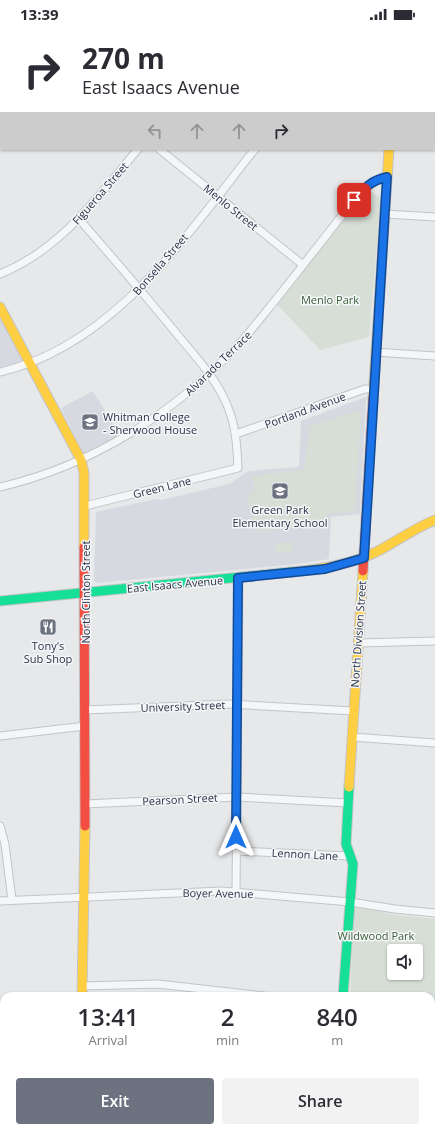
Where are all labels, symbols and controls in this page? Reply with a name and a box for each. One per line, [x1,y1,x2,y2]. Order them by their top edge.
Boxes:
text: 13:39 [20,4,59,24]
text: 270 m [82,39,165,77]
icon: right [16,44,68,96]
text: East Isaacs Avenue [82,75,240,99]
icon: left [144,120,166,142]
icon: ahead [186,120,208,142]
icon: ahead [228,120,250,142]
icon: right [270,120,292,142]
street label: Figueroa Street [69,159,131,227]
street label: Menlo Street [201,180,261,234]
pin [337,183,371,217]
icon: arrive [343,189,365,211]
street label: Bonsella Street [129,230,191,298]
park label: Menlo Park [301,292,359,307]
street label: Alvarado Terrace [182,327,254,399]
street label: Portland Avenue [262,388,348,432]
place label: Whitman College - Sherwood House [103,409,197,437]
school or university icon: Whitman College - Sherwood House [80,412,100,432]
street label: Green Lane [131,473,193,501]
school or university icon: Green Park Elementary School [270,481,290,501]
place label: Green Park Elementary School [232,502,328,530]
street label: North Clinton Street [78,540,93,644]
street label: East Isaacs Avenue [126,572,224,596]
street label: North Division Street [347,580,369,688]
restaurant icon: Tony's Sub Shop [38,617,58,637]
place label: Tony's Sub Shop [24,638,73,666]
street label: University Street [140,697,226,715]
street label: Pearson Street [142,790,218,808]
position arrow [215,816,257,858]
street label: Lennon Lane [271,845,339,863]
street label: Boyer Avenue [182,885,254,901]
park label: Wildwood Park [338,928,415,943]
map controls [387,944,423,980]
button: sound [387,944,423,980]
text: 13:41 [77,1000,139,1033]
text: 2 [221,1000,235,1033]
text: 840 [317,1000,358,1033]
text: Arrival [88,1031,128,1049]
text: min [216,1031,239,1049]
text: m [331,1031,343,1049]
button: Exit [16,1078,214,1124]
button: Share [222,1078,419,1124]

